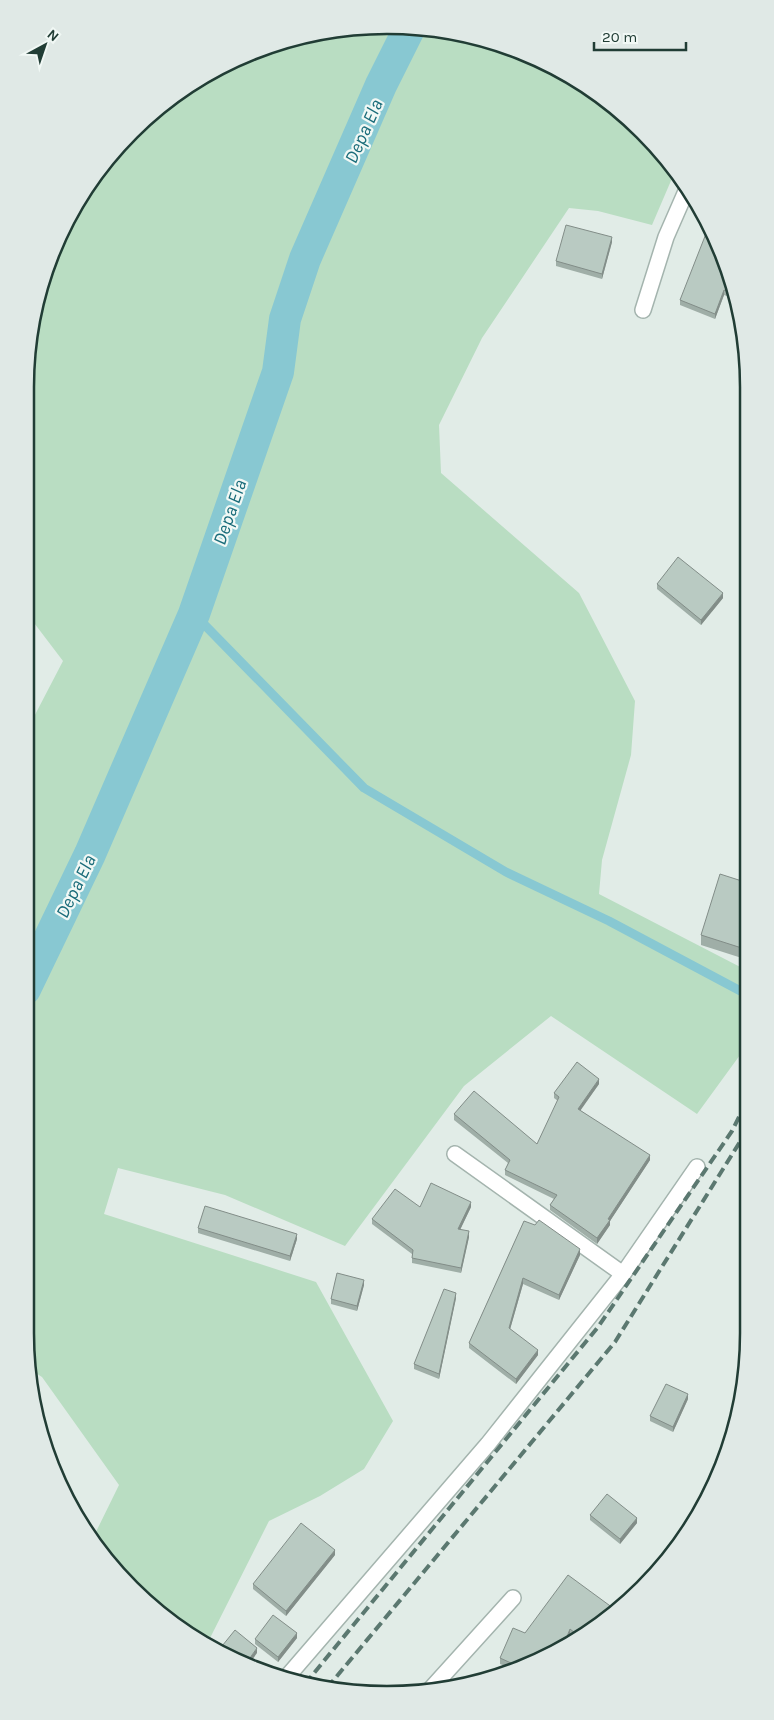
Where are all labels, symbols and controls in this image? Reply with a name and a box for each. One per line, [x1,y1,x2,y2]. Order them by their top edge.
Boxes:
north arrow [20,20,70,70]
scale bar [594,20,686,52]
text: N [44,26,62,45]
text: 20 m [602,28,637,46]
water label: Depa Ela [340,96,388,167]
water label: Depa Ela [208,477,251,548]
water label: Depa Ela [51,851,101,922]

